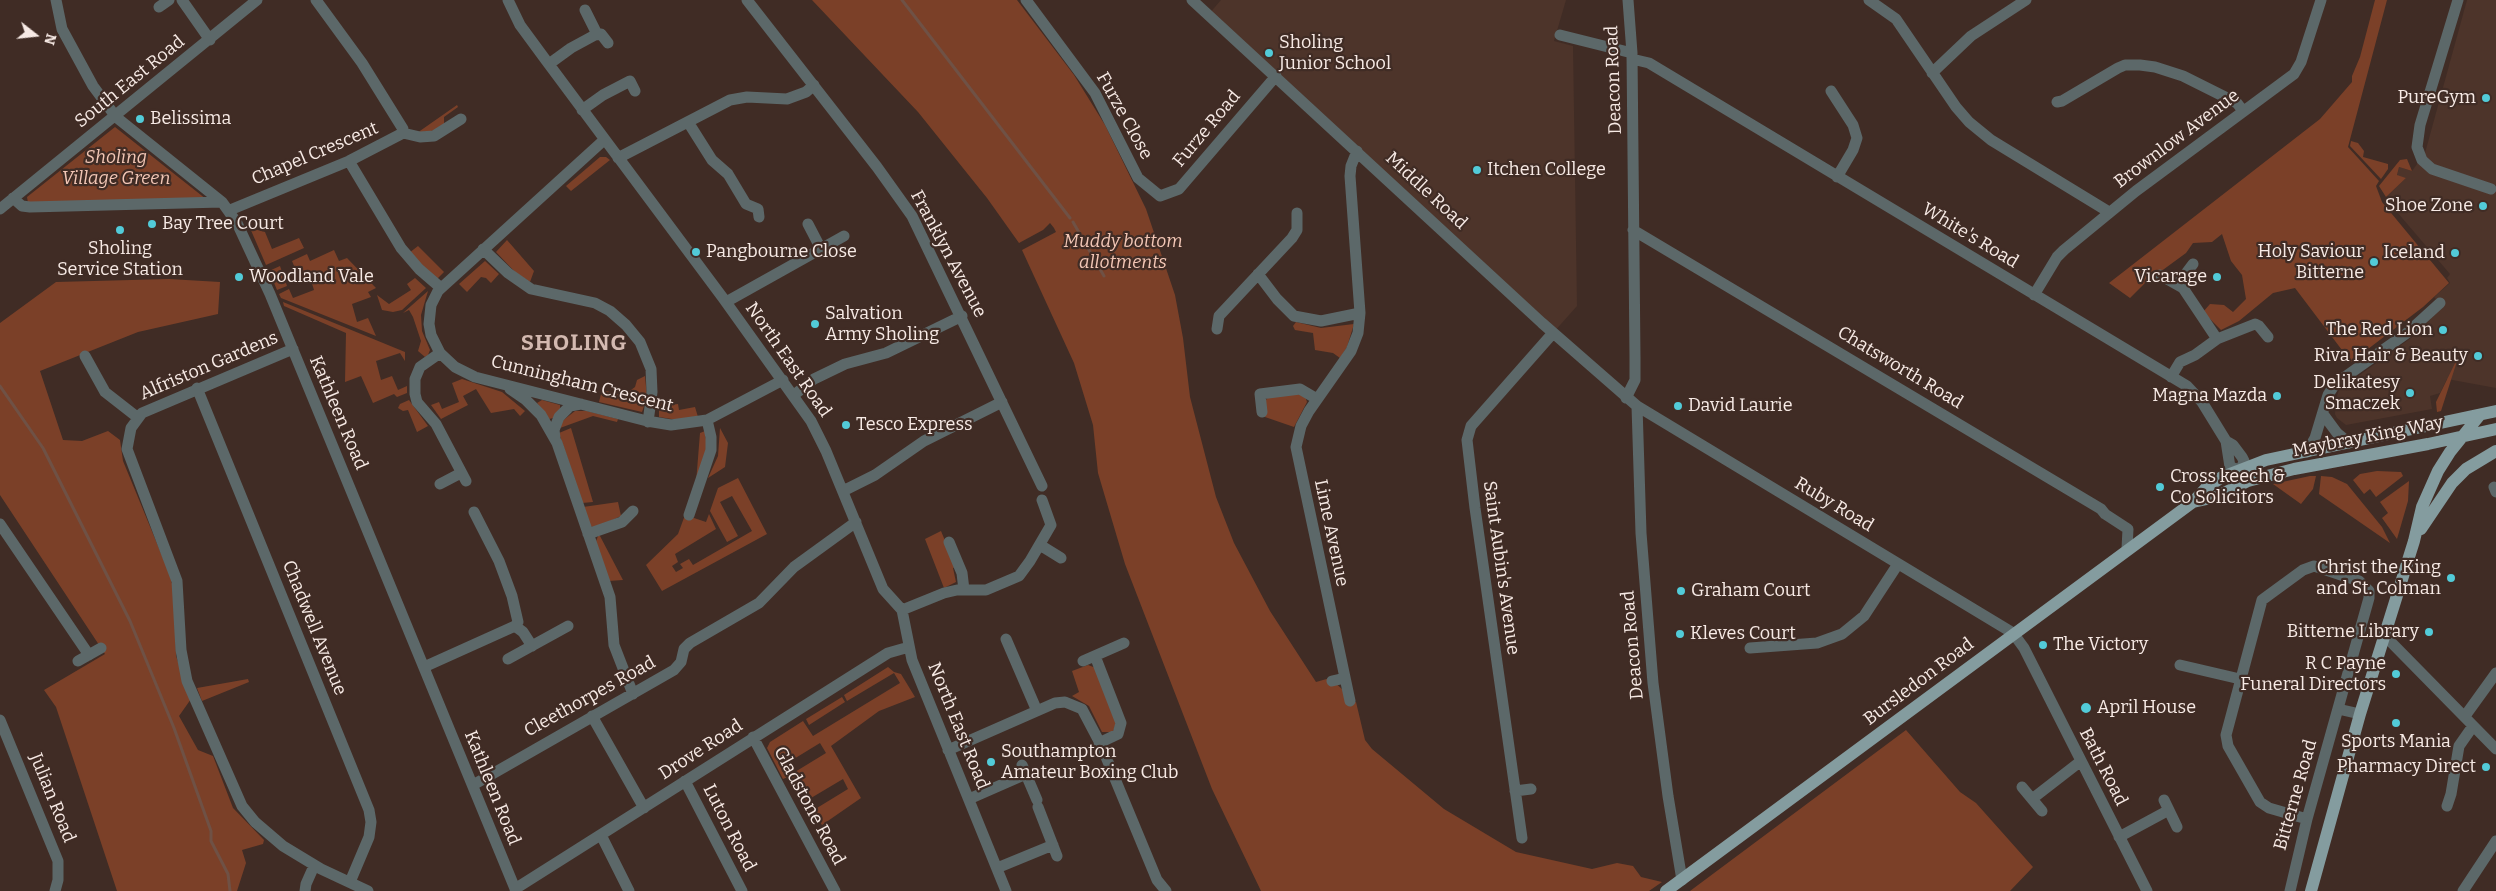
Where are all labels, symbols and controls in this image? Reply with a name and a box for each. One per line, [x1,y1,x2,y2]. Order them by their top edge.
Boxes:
north arrow [10,10,60,60]
street label: Deacon Road [1601,25,1627,135]
street label: South East Road [71,31,189,133]
text: N [40,32,60,47]
place label: Sholing Junior School [1279,32,1391,74]
marker: Sholing Junior School [1263,47,1275,59]
street label: Furze Close [1091,69,1157,163]
street label: Brownlow Avenue [2110,85,2244,193]
street label: Furze Road [1169,86,1245,172]
place label: PureGym [2397,87,2476,109]
marker: PureGym [2480,92,2492,104]
place label: Belissima [150,108,231,130]
marker: Belissima [134,113,146,125]
street label: Chapel Crescent [249,118,381,190]
park label: Sholing Village Green [62,147,170,190]
street label: Middle Road [1381,148,1471,234]
place label: Itchen College [1487,159,1606,181]
marker: Itchen College [1471,164,1483,176]
street label: Franklyn Avenue [905,187,991,321]
place label: Shoe Zone [2385,195,2473,217]
street label: White's Road [1918,199,2022,273]
marker: Shoe Zone [2477,200,2489,212]
place label: Bay Tree Court [162,213,284,235]
marker: Bay Tree Court [146,218,158,230]
marker: Sholing Service Station [114,224,126,236]
park label: Muddy bottom allotments [1063,231,1183,274]
place label: Sholing Service Station [57,238,183,280]
place label: Pangbourne Close [706,241,857,263]
place label: Holy Saviour Bitterne [2258,241,2364,284]
place label: Iceland [2383,242,2445,264]
marker: Pangbourne Close [690,246,702,258]
marker: Iceland [2449,247,2461,259]
marker: Holy Saviour Bitterne [2368,256,2380,268]
place label: Woodland Vale [249,266,374,288]
place label: Vicarage [2134,266,2207,288]
marker: Woodland Vale [233,271,245,283]
marker: Vicarage [2211,271,2223,283]
street label: North East Road [740,298,836,422]
place label: Salvation Army Sholing [825,303,939,346]
marker: Salvation Army Sholing [809,318,821,330]
place label: The Red Lion [2326,319,2433,341]
street label: Chatsworth Road [1833,322,1967,414]
marker: The Red Lion [2437,324,2449,336]
street label: Alfriston Gardens [136,327,282,405]
district label: SHOLING [520,331,628,357]
place label: Riva Hair & Beauty [2314,345,2468,367]
marker: Riva Hair & Beauty [2472,350,2484,362]
street label: Cunningham Crescent [489,351,675,417]
street label: Kathleen Road [304,353,372,473]
place label: Delikatesy Smaczek [2313,372,2400,414]
place label: Magna Mazda [2152,385,2267,407]
marker: Delikatesy Smaczek [2404,387,2416,399]
marker: Magna Mazda [2271,390,2283,402]
place label: David Laurie [1688,395,1793,417]
marker: David Laurie [1672,400,1684,412]
street label: Maybray King Way [2291,412,2445,462]
place label: Tesco Express [856,414,973,436]
marker: Tesco Express [840,419,852,431]
place label: Cross keech & Co Solicitors [2170,466,2285,508]
street label: Ruby Road [1791,473,1877,537]
street label: Lime Avenue [1309,477,1353,589]
street label: Saint Aubin's Avenue [1478,480,1524,656]
marker: Cross keech & Co Solicitors [2154,481,2166,493]
street label: Chadwell Avenue [277,557,351,699]
place label: Christ the King and St. Colman [2316,557,2441,600]
marker: Christ the King and St. Colman [2445,572,2457,584]
place label: Graham Court [1691,580,1810,602]
marker: Graham Court [1675,585,1687,597]
street label: Deacon Road [1617,590,1649,700]
place label: Bitterne Library [2287,621,2419,643]
place label: Kleves Court [1690,623,1796,645]
marker: Bitterne Library [2423,626,2435,638]
marker: Kleves Court [1674,628,1686,640]
street label: Bursledon Road [1860,634,1978,730]
place label: The Victory [2053,634,2148,656]
marker: The Victory [2037,639,2049,651]
street label: Cleethorpes Road [521,652,659,742]
place label: R C Payne Funeral Directors [2240,653,2386,696]
street label: North East Road [923,659,993,793]
marker: R C Payne Funeral Directors [2390,668,2402,680]
place label: April House [2097,697,2196,719]
marker: April House [2079,701,2093,715]
street label: Drove Road [655,715,747,785]
marker: Sports Mania [2390,717,2402,729]
street label: Bath Road [2074,724,2132,810]
street label: Kathleen Road [459,728,525,848]
place label: Sports Mania [2341,731,2451,753]
street label: Bitterne Road [2270,737,2322,853]
place label: Southampton Amateur Boxing Club [1001,741,1178,784]
street label: Gladstone Road [769,743,849,869]
street label: Julian Road [24,750,80,846]
marker: Southampton Amateur Boxing Club [985,756,997,768]
place label: Pharmacy Direct [2337,756,2476,778]
marker: Pharmacy Direct [2480,761,2492,773]
street label: Luton Road [698,781,760,875]

